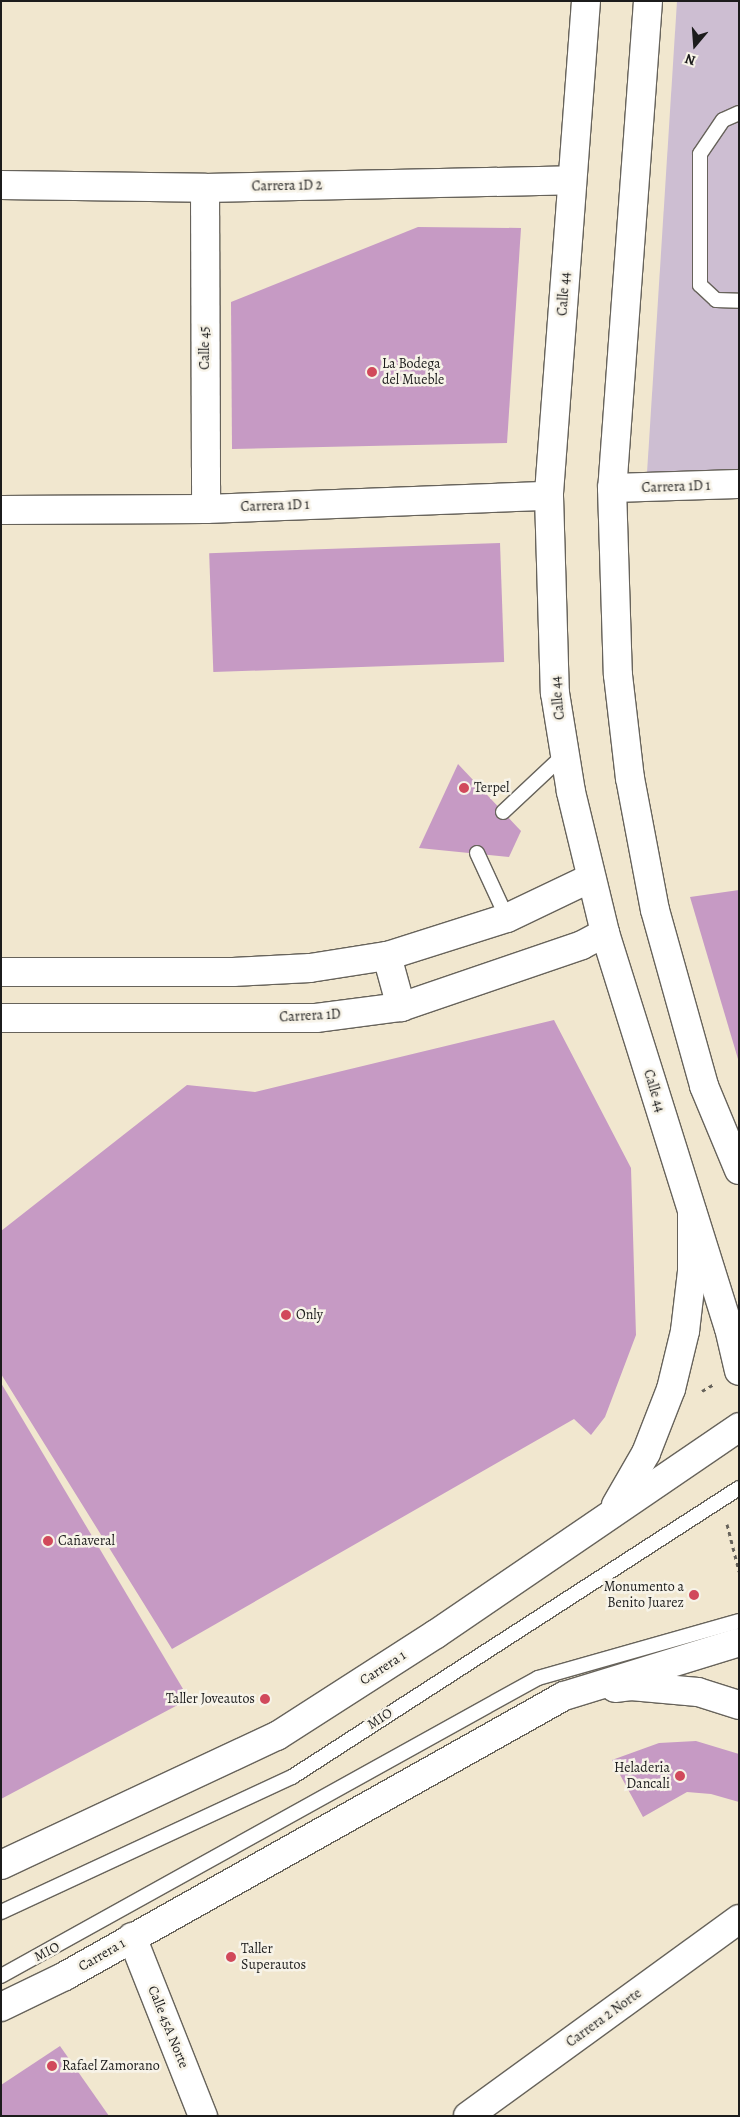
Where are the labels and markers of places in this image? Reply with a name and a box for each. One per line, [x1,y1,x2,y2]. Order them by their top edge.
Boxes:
place label: La Bodega del Mueble [382,356,444,388]
marker: La Bodega del Mueble [366,366,378,378]
place label: Terpel [474,780,510,796]
marker: Terpel [458,782,470,794]
place label: Only [296,1307,323,1323]
marker: Only [280,1309,292,1321]
place label: Cañaveral [58,1533,115,1549]
marker: Cañaveral [42,1535,54,1547]
place label: Monumento a Benito Juarez [604,1579,684,1611]
marker: Monumento a Benito Juarez [688,1589,700,1601]
place label: Taller Joveautos [166,1691,255,1707]
marker: Taller Joveautos [259,1693,271,1705]
place label: Heladeria Dancali [614,1760,670,1792]
marker: Heladeria Dancali [674,1770,686,1782]
place label: Taller Superautos [241,1941,306,1974]
marker: Taller Superautos [225,1951,237,1963]
place label: Rafael Zamorano [62,2058,160,2074]
marker: Rafael Zamorano [46,2060,58,2072]

